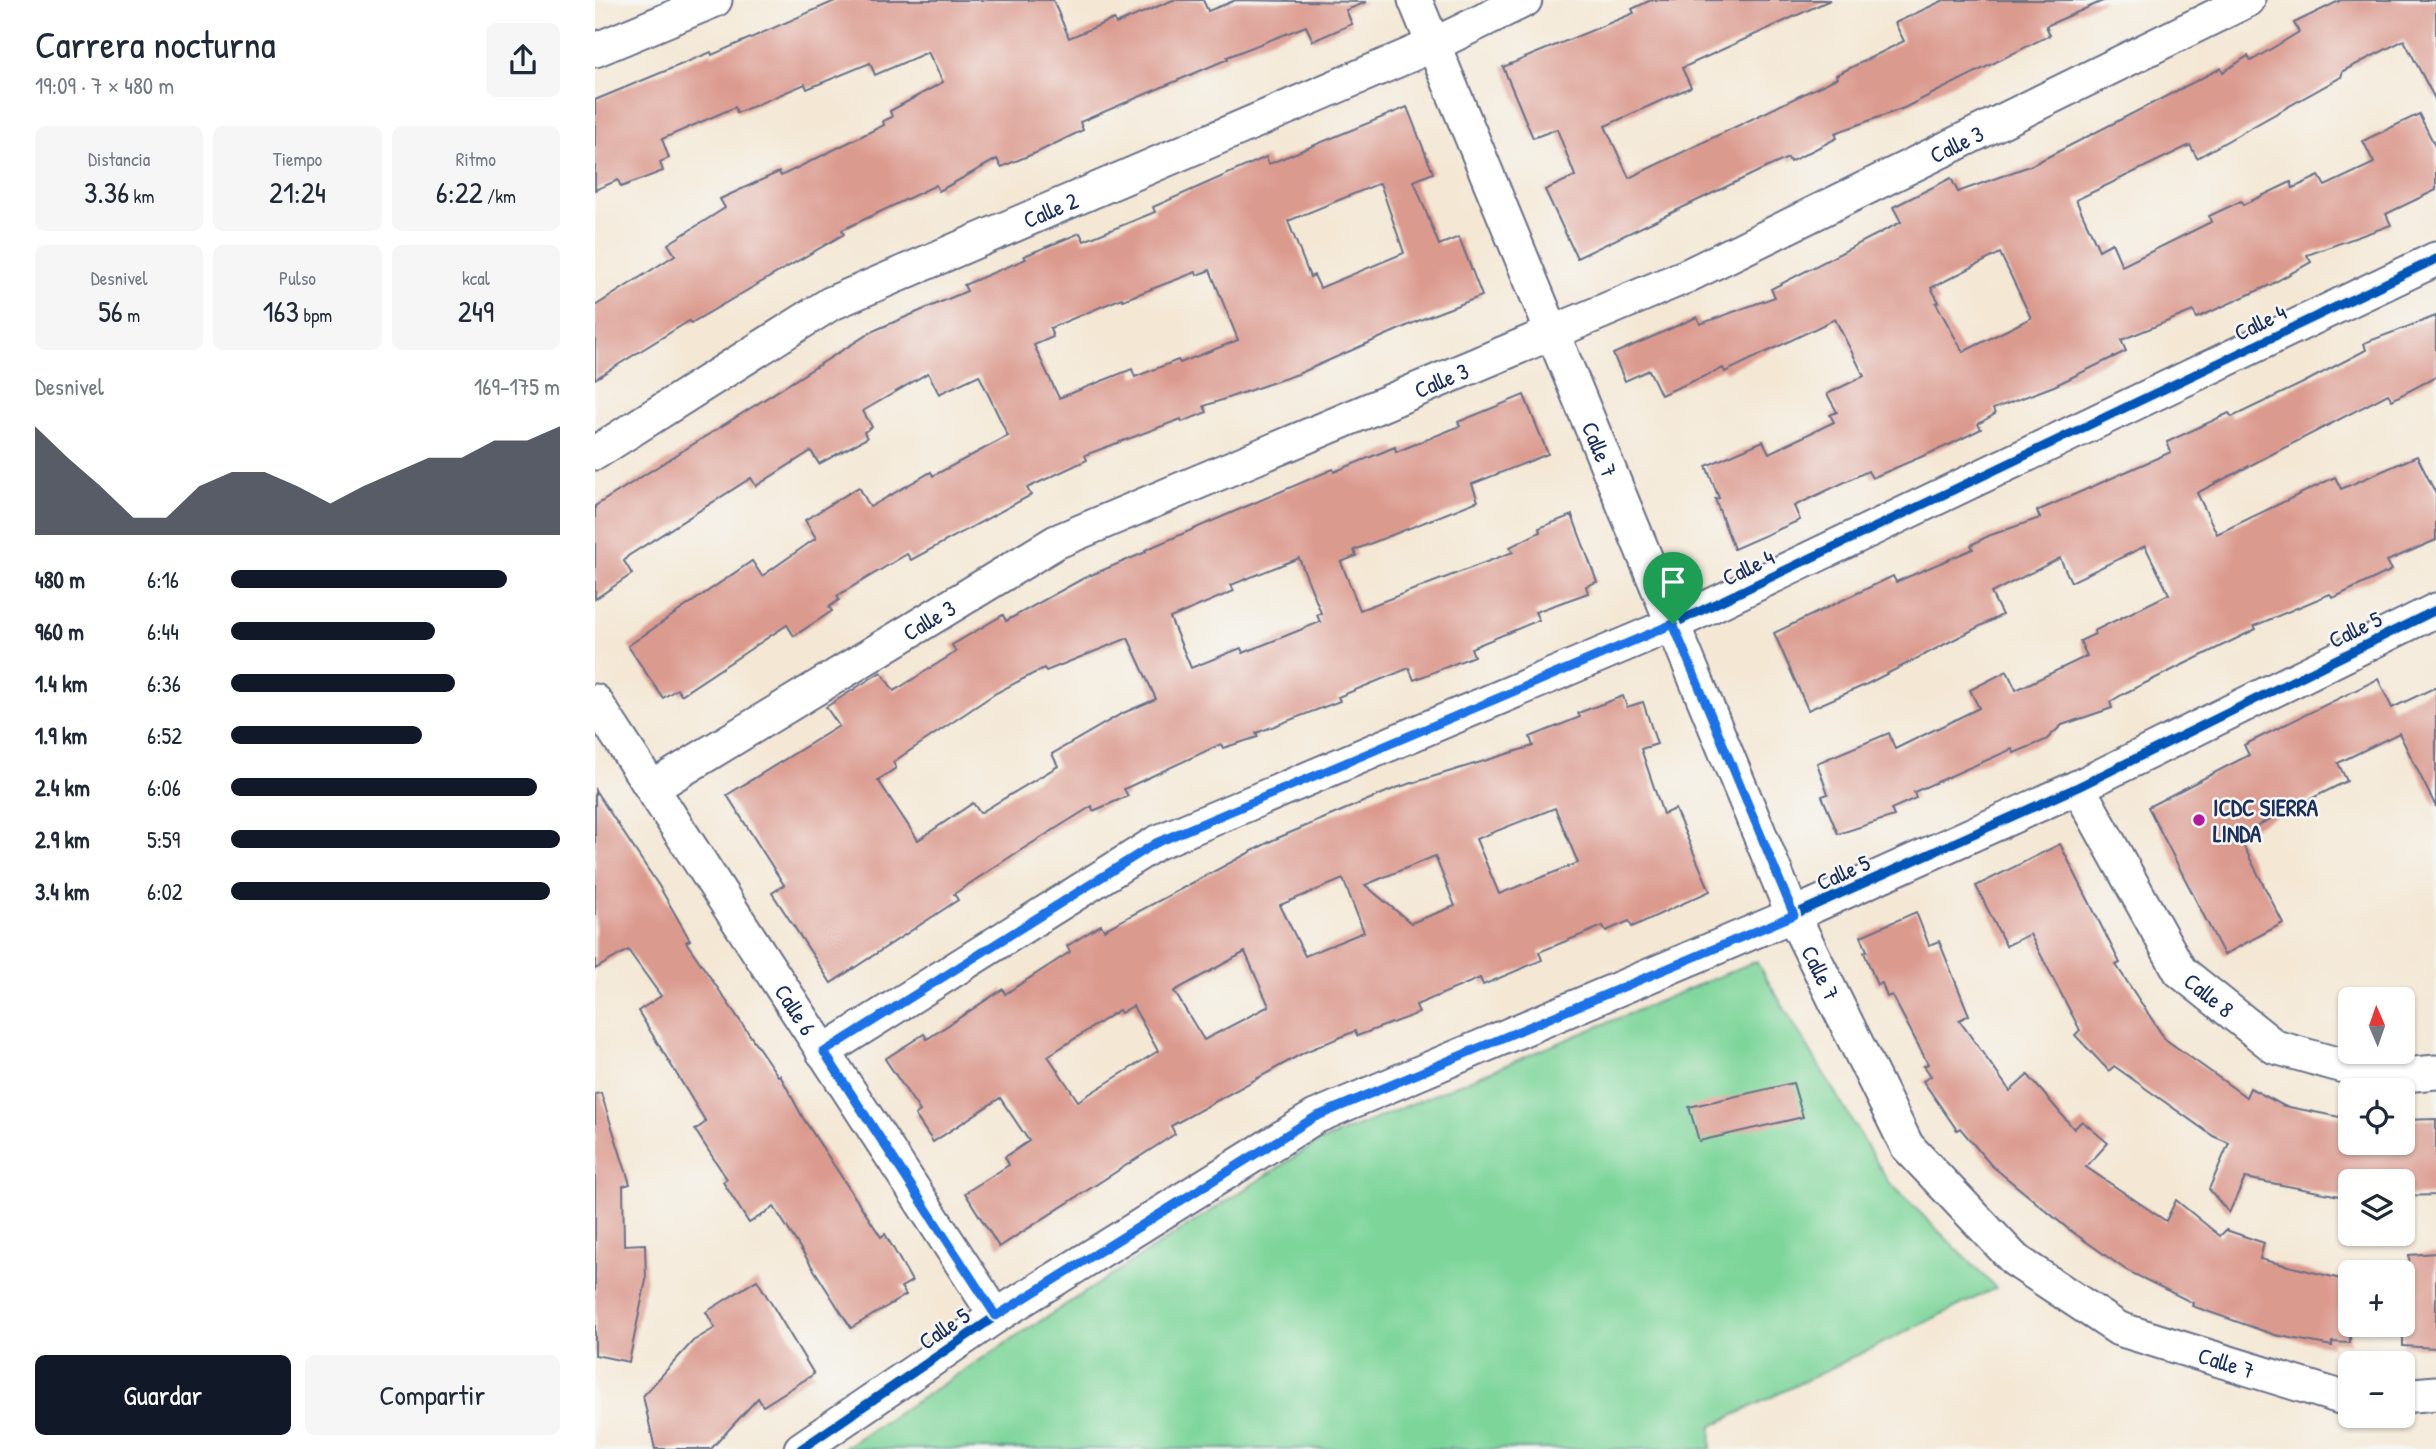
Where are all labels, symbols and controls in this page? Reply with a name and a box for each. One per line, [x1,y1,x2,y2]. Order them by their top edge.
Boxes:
text: Carrera nocturna [35,18,276,70]
button: share [486,23,560,97]
text: 19:09 · 7 × 480 m [35,70,174,101]
street label: Calle 3 [1924,117,1988,170]
text: Distancia [88,146,150,172]
text: Tiempo [273,146,322,172]
text: Ritmo [456,146,496,172]
text: 3.36 [84,172,129,212]
text: 21:24 [269,172,326,212]
text: 6:22 [436,172,483,212]
text: km [129,183,154,209]
text: /km [483,183,516,209]
street label: Calle 2 [1018,184,1083,235]
text: Desnivel [91,265,148,291]
text: Pulso [279,265,316,291]
text: kcal [462,265,490,291]
text: 56 [98,291,123,331]
text: 163 [263,291,299,331]
text: 249 [458,291,494,331]
street label: Calle 4 [2229,296,2291,348]
text: m [123,302,140,328]
text: bpm [299,302,332,328]
street label: Calle 3 [1409,354,1473,405]
text: Desnivel [35,371,104,402]
text: 169–175 m [474,371,560,402]
street label: Calle 7 [1575,417,1626,482]
street label: Calle 4 [1717,541,1779,593]
pin [1643,552,1703,624]
icon: arrive [1654,563,1692,601]
text: 480 m [35,564,85,595]
text: 6:16 [147,564,179,595]
street label: Calle 3 [897,592,961,647]
street label: Calle 5 [2323,603,2387,655]
text: 960 m [35,616,84,647]
text: 6:44 [147,616,179,647]
text: 1.4 km [35,668,87,699]
text: 6:36 [147,668,181,699]
text: 1.9 km [35,720,87,751]
text: 6:52 [147,720,182,751]
text: 2.4 km [35,772,90,803]
text: 6:06 [147,772,181,803]
place label: ICDC SIERRA LINDA [2213,792,2319,849]
marker: ICDC SIERRA LINDA [2191,812,2207,828]
text: 2.9 km [35,824,90,855]
text: 5:59 [147,824,180,855]
street label: Calle 5 [1811,846,1875,897]
text: 3.4 km [35,876,89,907]
text: 6:02 [147,876,183,907]
street label: Calle 7 [1795,940,1848,1005]
street label: Calle 8 [2178,965,2241,1024]
street label: Calle 6 [768,978,824,1041]
north arrow [2338,987,2415,1064]
map controls [2338,987,2415,1428]
button: locate [2338,1078,2415,1155]
button: layers [2338,1169,2415,1246]
button: + [2338,1260,2415,1337]
street label: Calle 5 [912,1299,976,1356]
street label: Calle 7 [2195,1339,2259,1385]
button: − [2338,1351,2415,1428]
button: Guardar [35,1355,291,1435]
button: Compartir [305,1355,560,1435]

